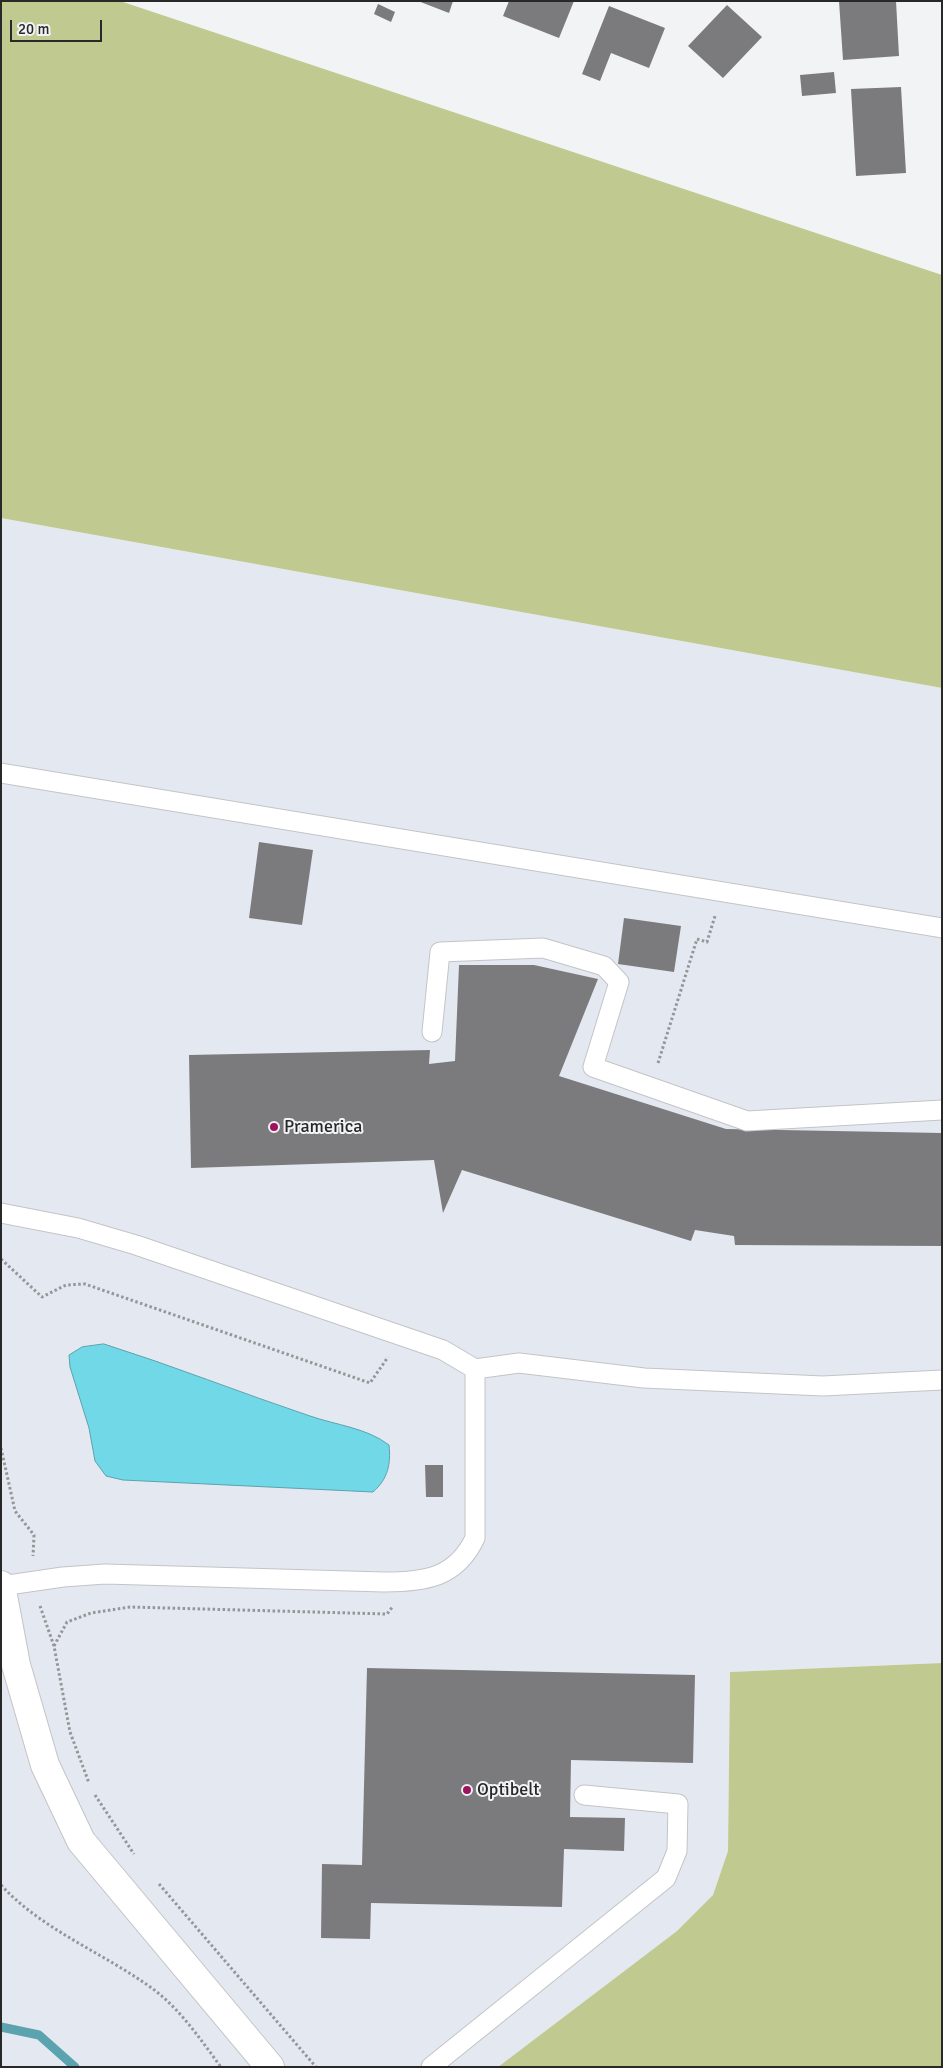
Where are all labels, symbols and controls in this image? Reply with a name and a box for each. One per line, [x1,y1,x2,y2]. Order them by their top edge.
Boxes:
scale bar [12,10,105,42]
text: 20 m [18,20,49,38]
place label: Pramerica [284,1116,362,1138]
marker: Pramerica [268,1121,280,1133]
place label: Optibelt [477,1779,539,1801]
marker: Optibelt [461,1784,473,1796]

